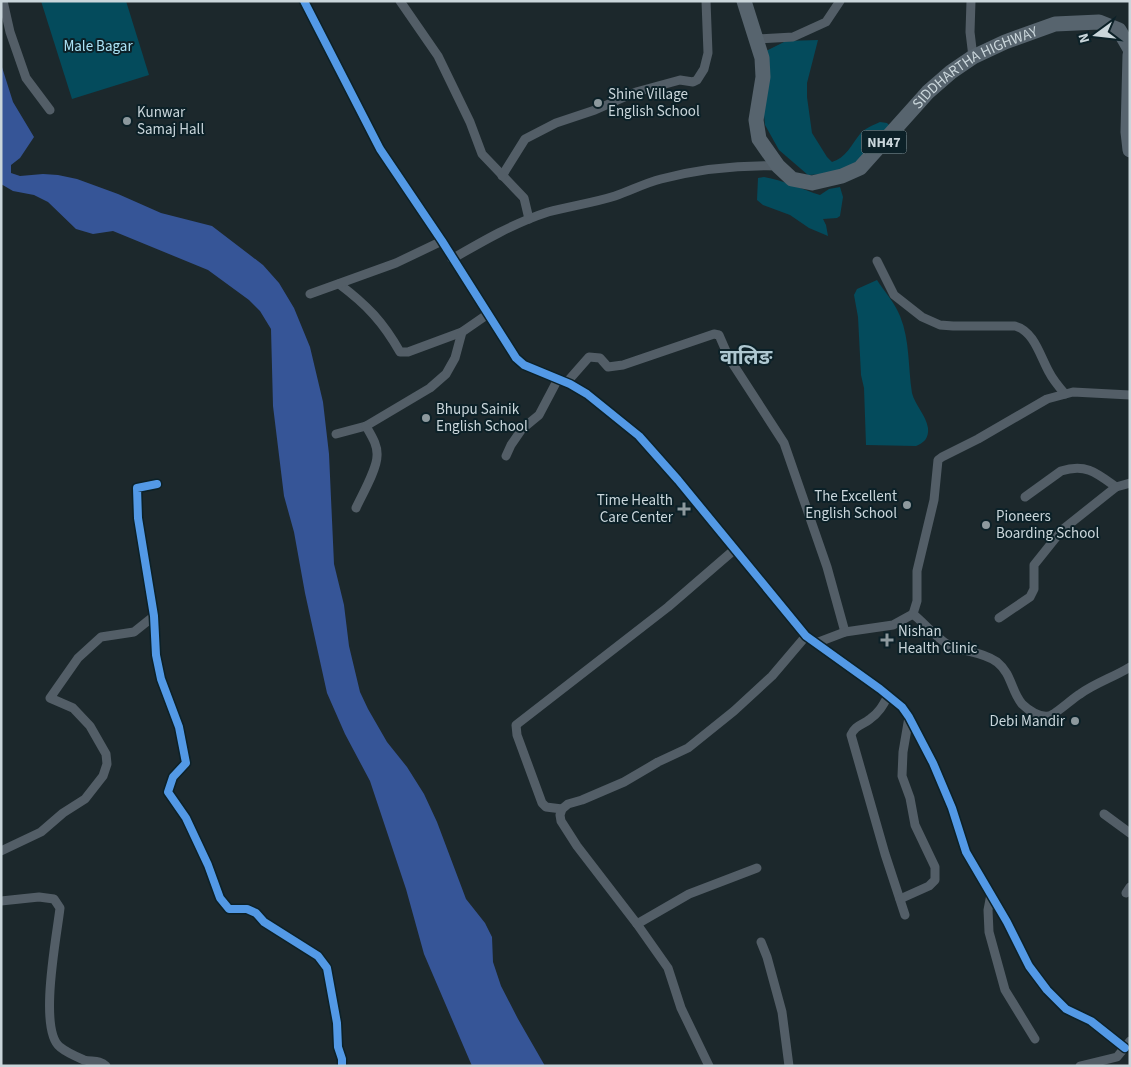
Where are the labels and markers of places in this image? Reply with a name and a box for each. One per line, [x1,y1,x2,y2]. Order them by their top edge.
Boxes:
place label: Shine Village English School [608,84,700,122]
marker: Shine Village English School [592,97,604,109]
place label: Kunwar Samaj Hall [137,102,204,140]
marker: Kunwar Samaj Hall [121,115,133,127]
place label: Bhupu Sainik English School [436,399,528,437]
marker: Bhupu Sainik English School [420,412,432,424]
place label: The Excellent English School [805,486,897,524]
place label: Time Health Care Center [597,490,674,528]
marker: The Excellent English School [901,499,913,511]
marker: Time Health Care Center [677,502,691,516]
place label: Pioneers Boarding School [996,506,1099,544]
marker: Pioneers Boarding School [980,519,992,531]
place label: Nishan Health Clinic [898,621,978,659]
marker: Nishan Health Clinic [880,633,894,647]
place label: Debi Mandir [989,711,1066,732]
marker: Debi Mandir [1069,715,1081,727]

